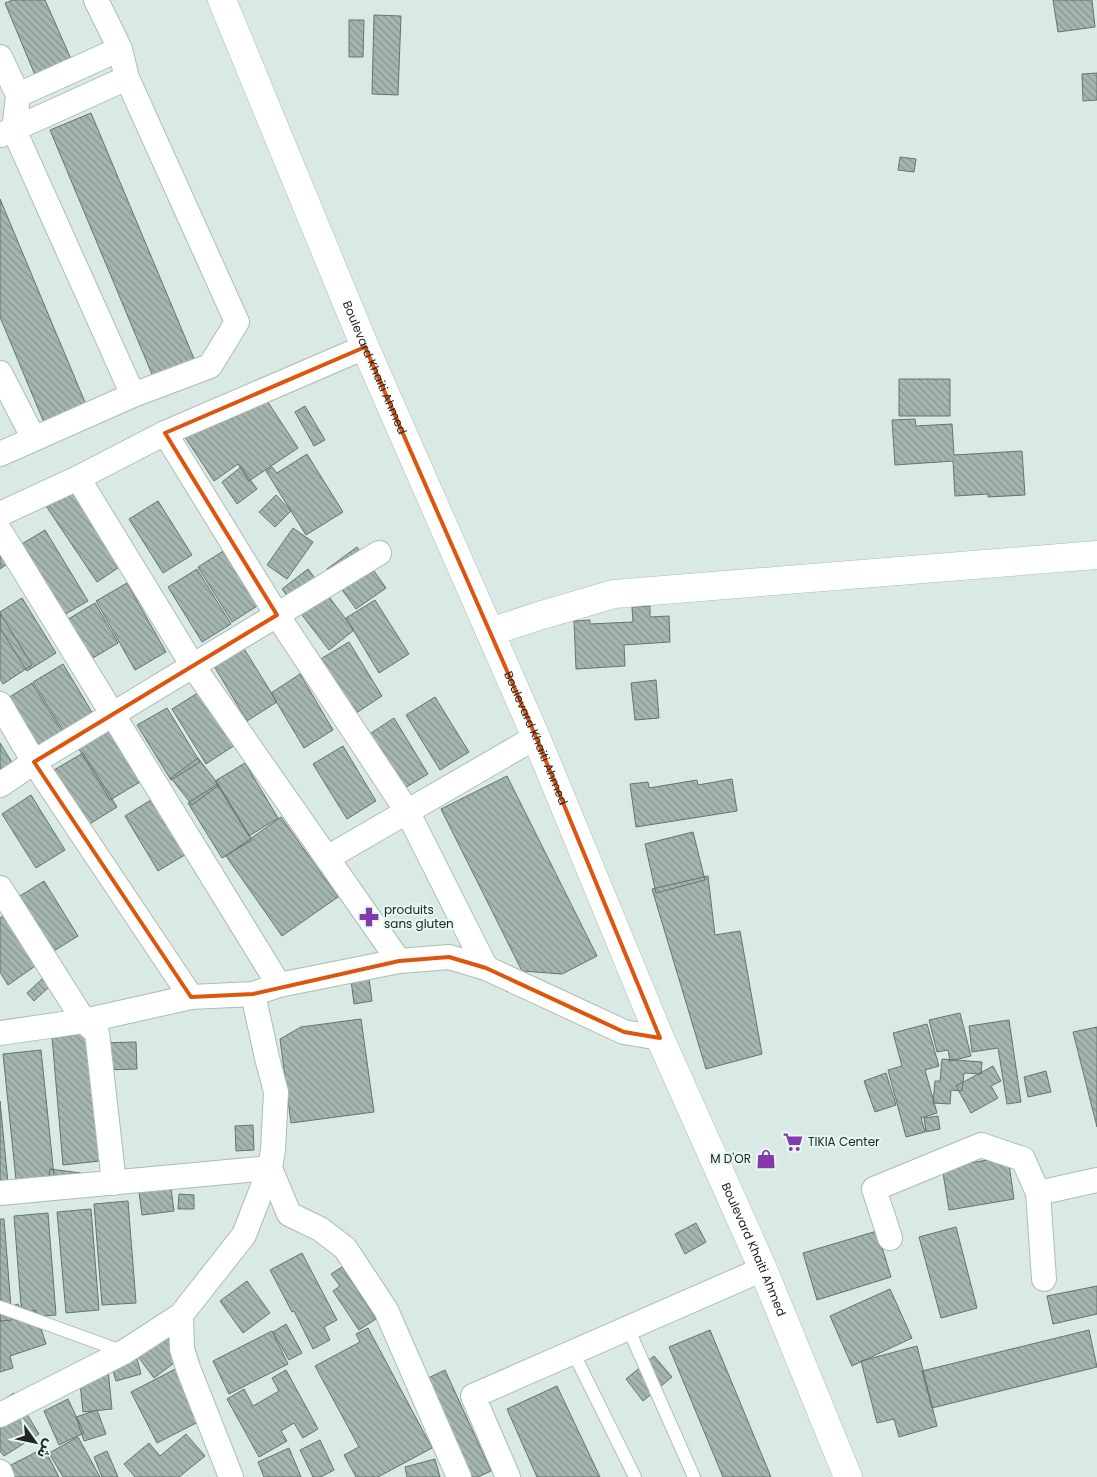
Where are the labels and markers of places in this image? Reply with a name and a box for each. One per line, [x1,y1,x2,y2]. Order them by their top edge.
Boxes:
place label: produits sans gluten [384,901,454,932]
pharmacy icon: produits sans gluten [358,906,380,928]
supermarket icon: TIKIA Center [782,1131,804,1153]
place label: TIKIA Center [808,1133,880,1150]
shop icon: M D'OR [755,1148,777,1170]
place label: M D'OR [710,1150,751,1167]

